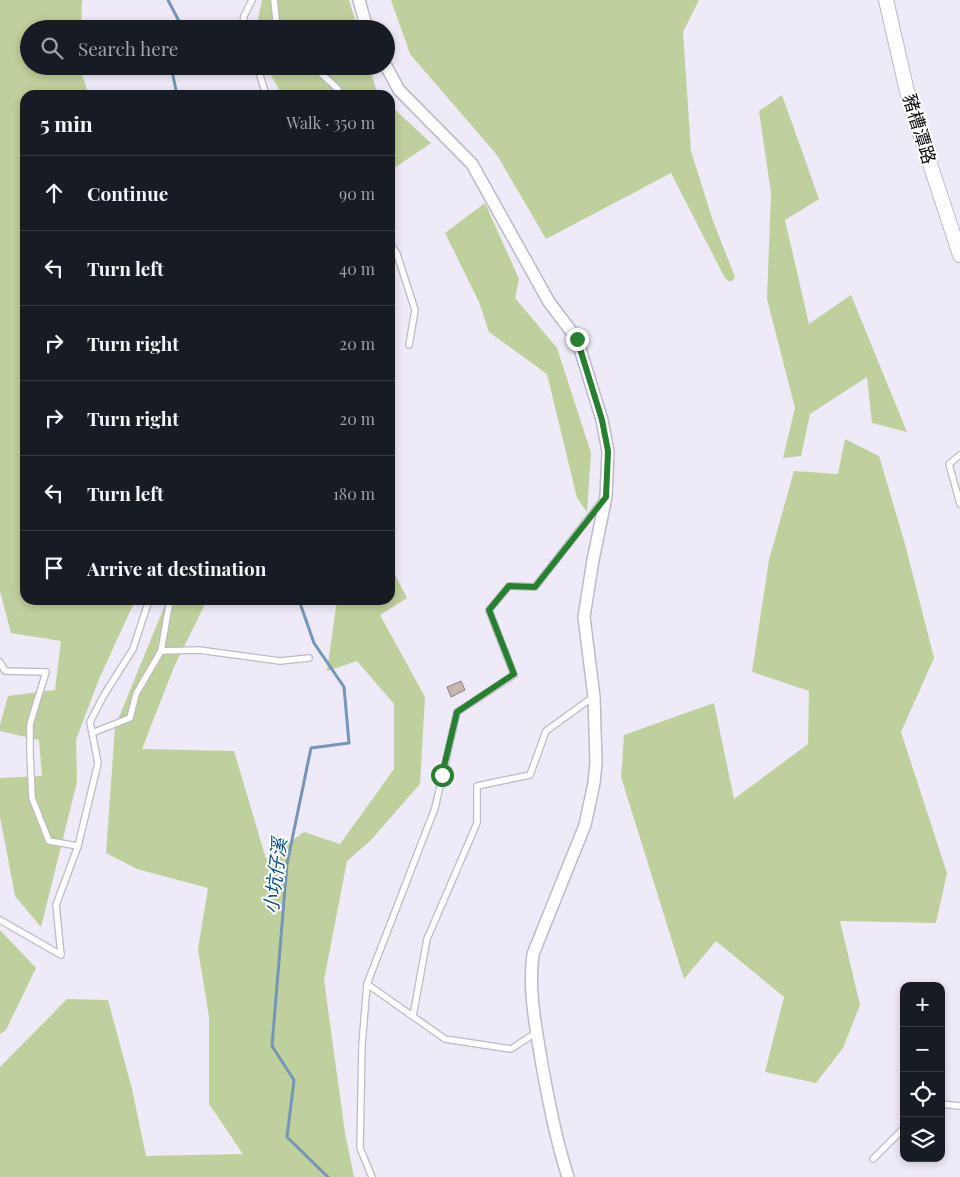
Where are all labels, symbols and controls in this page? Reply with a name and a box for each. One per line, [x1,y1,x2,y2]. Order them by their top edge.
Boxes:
search box [20,20,395,75]
icon: search [38,34,66,62]
text: Search here [78,35,178,61]
street label: 豬槽潭路 [898,91,942,167]
text: 5 min [40,109,93,137]
text: Walk · 350 m [286,112,375,133]
icon: ahead [40,179,68,207]
text: Continue [87,180,168,206]
text: 90 m [339,183,375,204]
icon: left [40,254,68,282]
text: Turn left [87,255,164,281]
text: 40 m [339,258,375,279]
route end [566,328,589,351]
icon: right [40,329,68,357]
text: Turn right [87,330,179,356]
text: 20 m [340,333,375,354]
icon: right [40,404,68,432]
text: Turn right [87,405,179,431]
text: 20 m [340,408,375,429]
icon: left [40,479,68,507]
text: Turn left [87,480,164,506]
text: 180 m [333,483,375,504]
icon: arrive [40,554,68,582]
text: Arrive at destination [87,555,267,581]
route start [431,764,454,787]
water label: 小坑仔溪 [256,834,292,915]
map controls [900,982,945,1162]
button: + [900,982,945,1027]
button: − [900,1027,945,1072]
button: locate [900,1072,945,1117]
button: layers [900,1117,945,1162]

